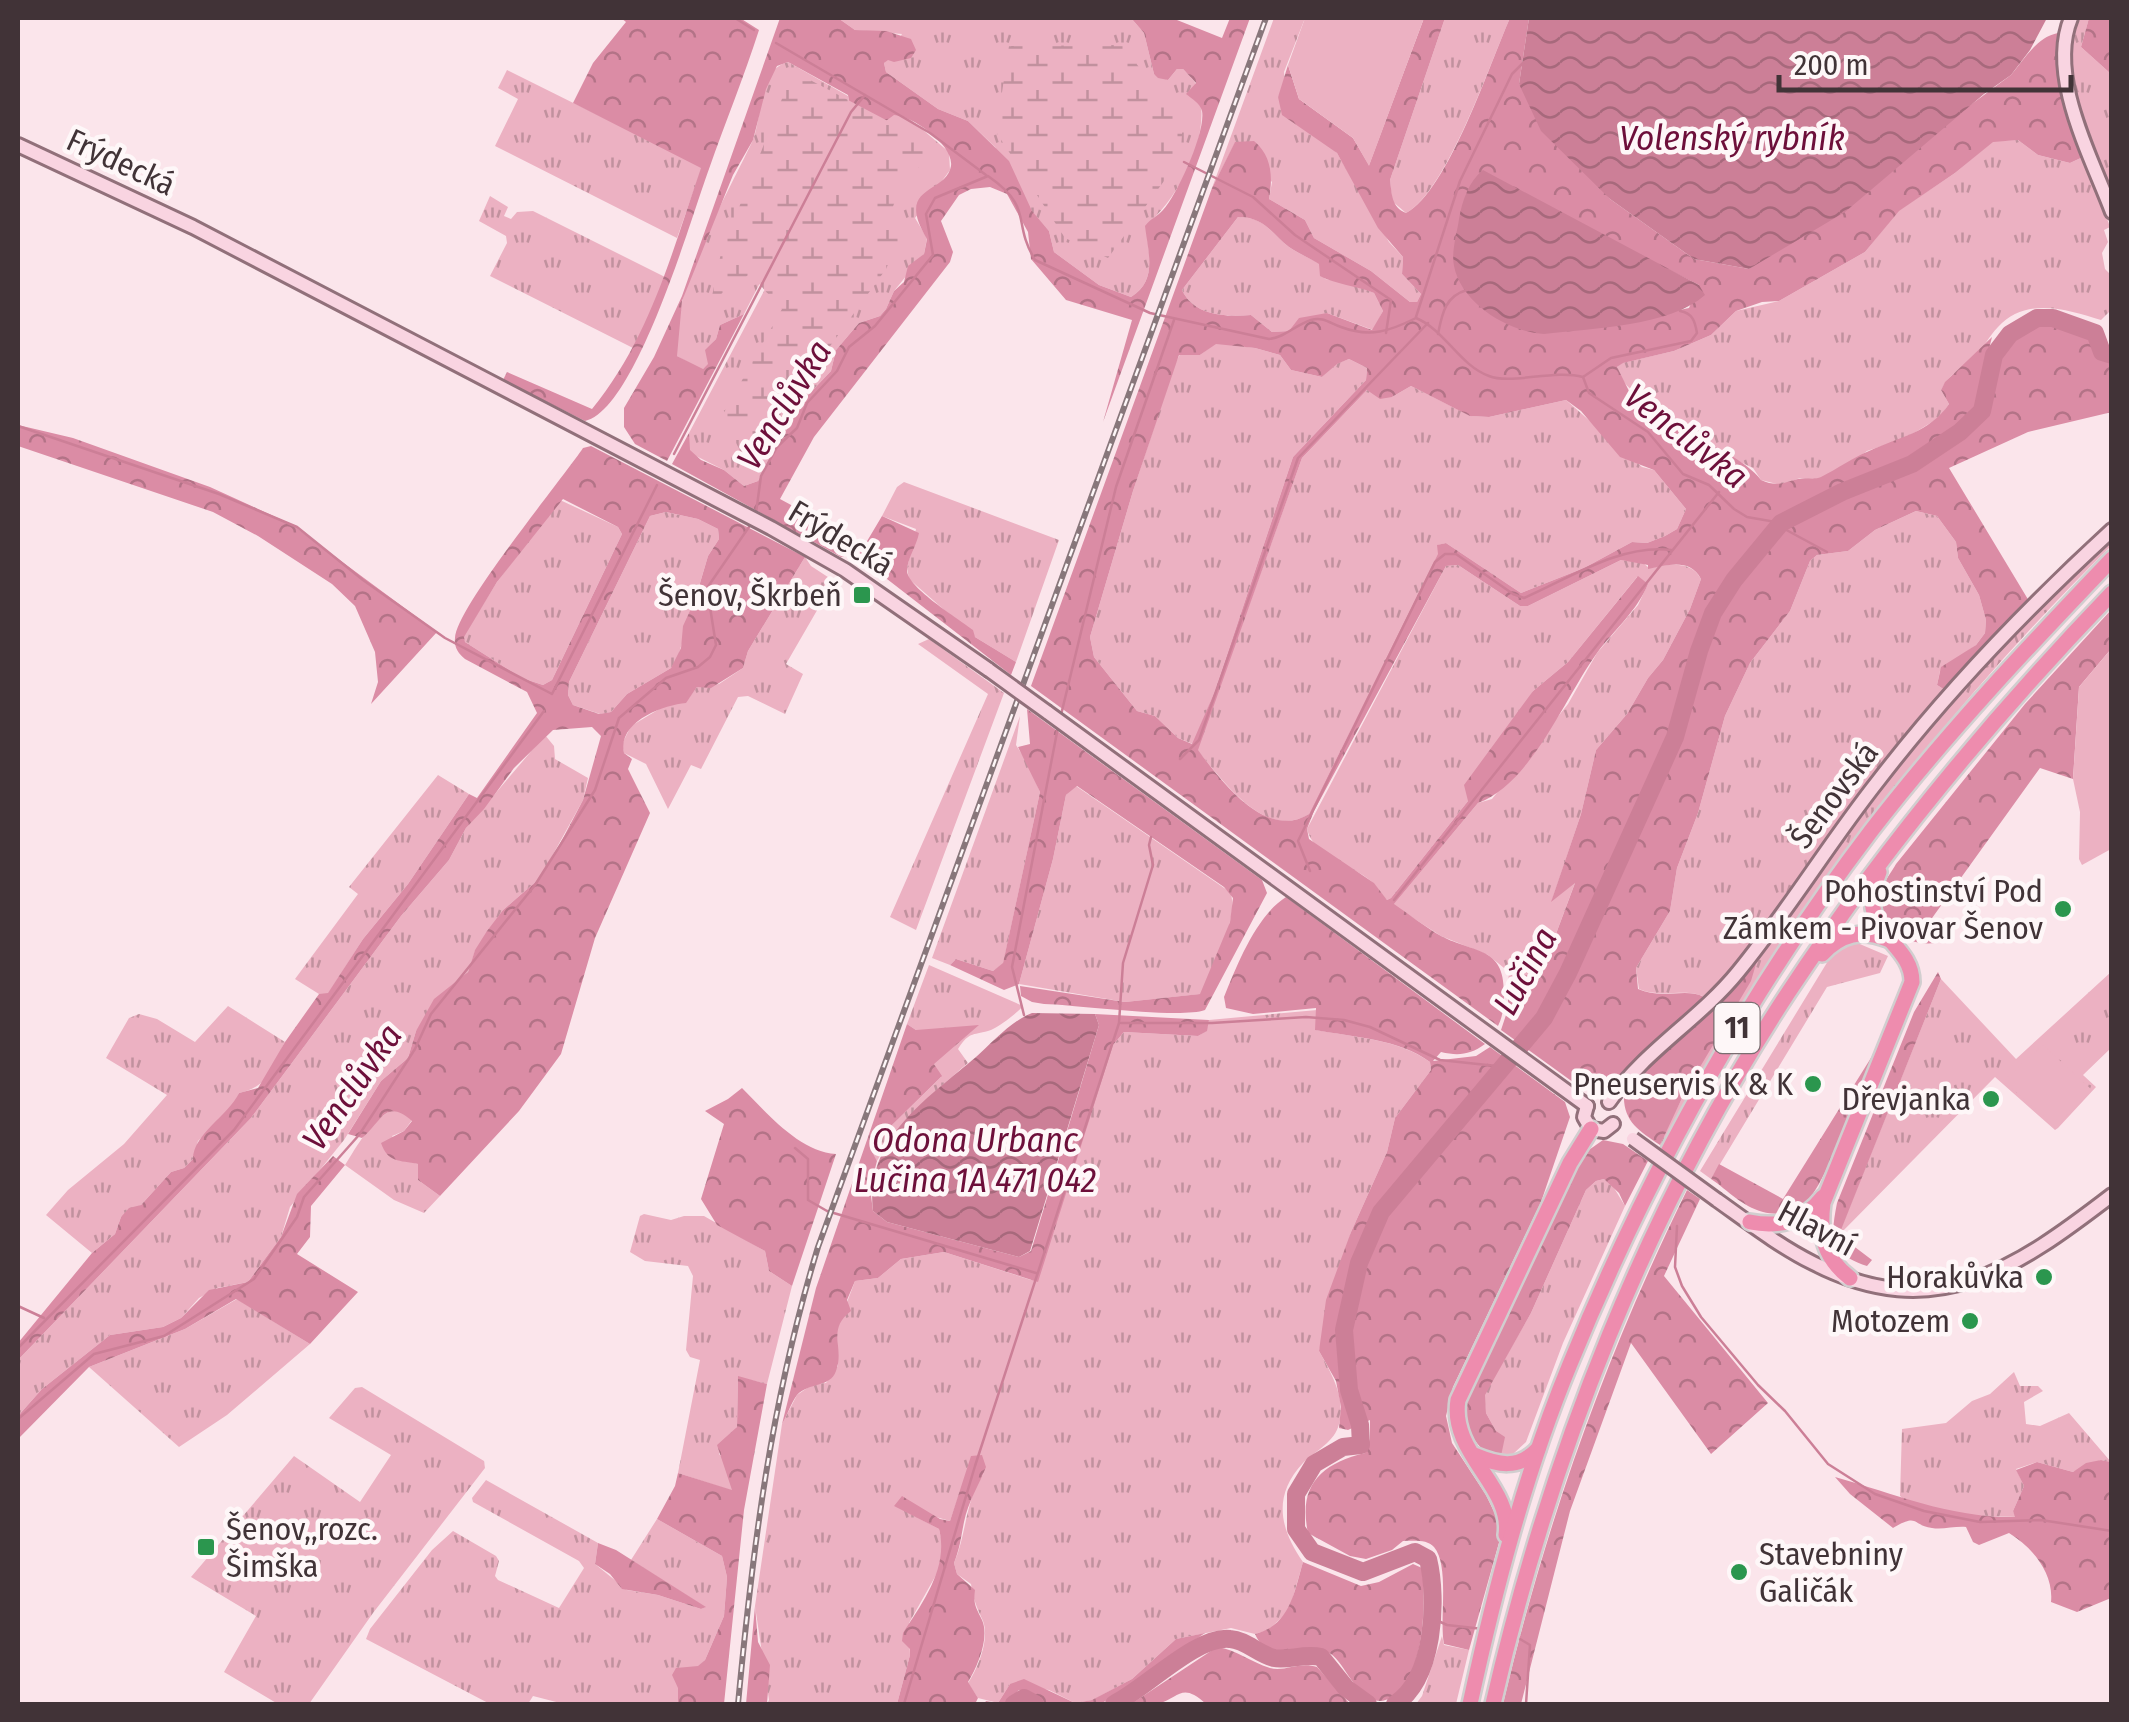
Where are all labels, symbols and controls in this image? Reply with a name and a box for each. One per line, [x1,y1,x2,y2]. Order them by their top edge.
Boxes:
scale bar [1779,30,2072,92]
text: 200 m [1794,47,1869,83]
water label: Volenský rybník [1619,117,1845,159]
street label: Frýdecká [61,120,181,204]
water label: Venclůvka [728,332,840,478]
water label: Venclůvka [1616,375,1756,497]
street label: Frýdecká [782,492,900,584]
place label: Šenov, Škrbeň [658,576,842,614]
marker: Šenov, Škrbeň [851,584,873,606]
street label: Šenovská [1782,734,1886,856]
place label: Pohostinství Pod Zámkem - Pivovar Šenov [1723,872,2043,947]
marker: Pohostinství Pod Zámkem - Pivovar Šenov [2052,898,2074,920]
water label: Lučina [1484,920,1566,1022]
road number: 11 [1714,1003,1760,1053]
water label: Venclůvka [293,1016,411,1158]
place label: Pneuservis K & K [1573,1065,1794,1103]
marker: Pneuservis K & K [1802,1073,1824,1095]
place label: Dřevjanka [1841,1080,1971,1118]
marker: Dřevjanka [1980,1088,2002,1110]
water label: Odona Urbanc Lučina 1A 471 042 [854,1119,1096,1201]
street label: Hlavní [1772,1192,1862,1264]
place label: Horakůvka [1886,1258,2024,1296]
marker: Horakůvka [2033,1266,2055,1288]
place label: Motozem [1831,1302,1950,1340]
marker: Motozem [1959,1310,1981,1332]
place label: Šenov,,rozc. Šimška [226,1510,378,1585]
place label: Stavebniny Galičák [1759,1535,1904,1610]
marker: Šenov,,rozc. Šimška [195,1536,217,1558]
marker: Stavebniny Galičák [1728,1561,1750,1583]

